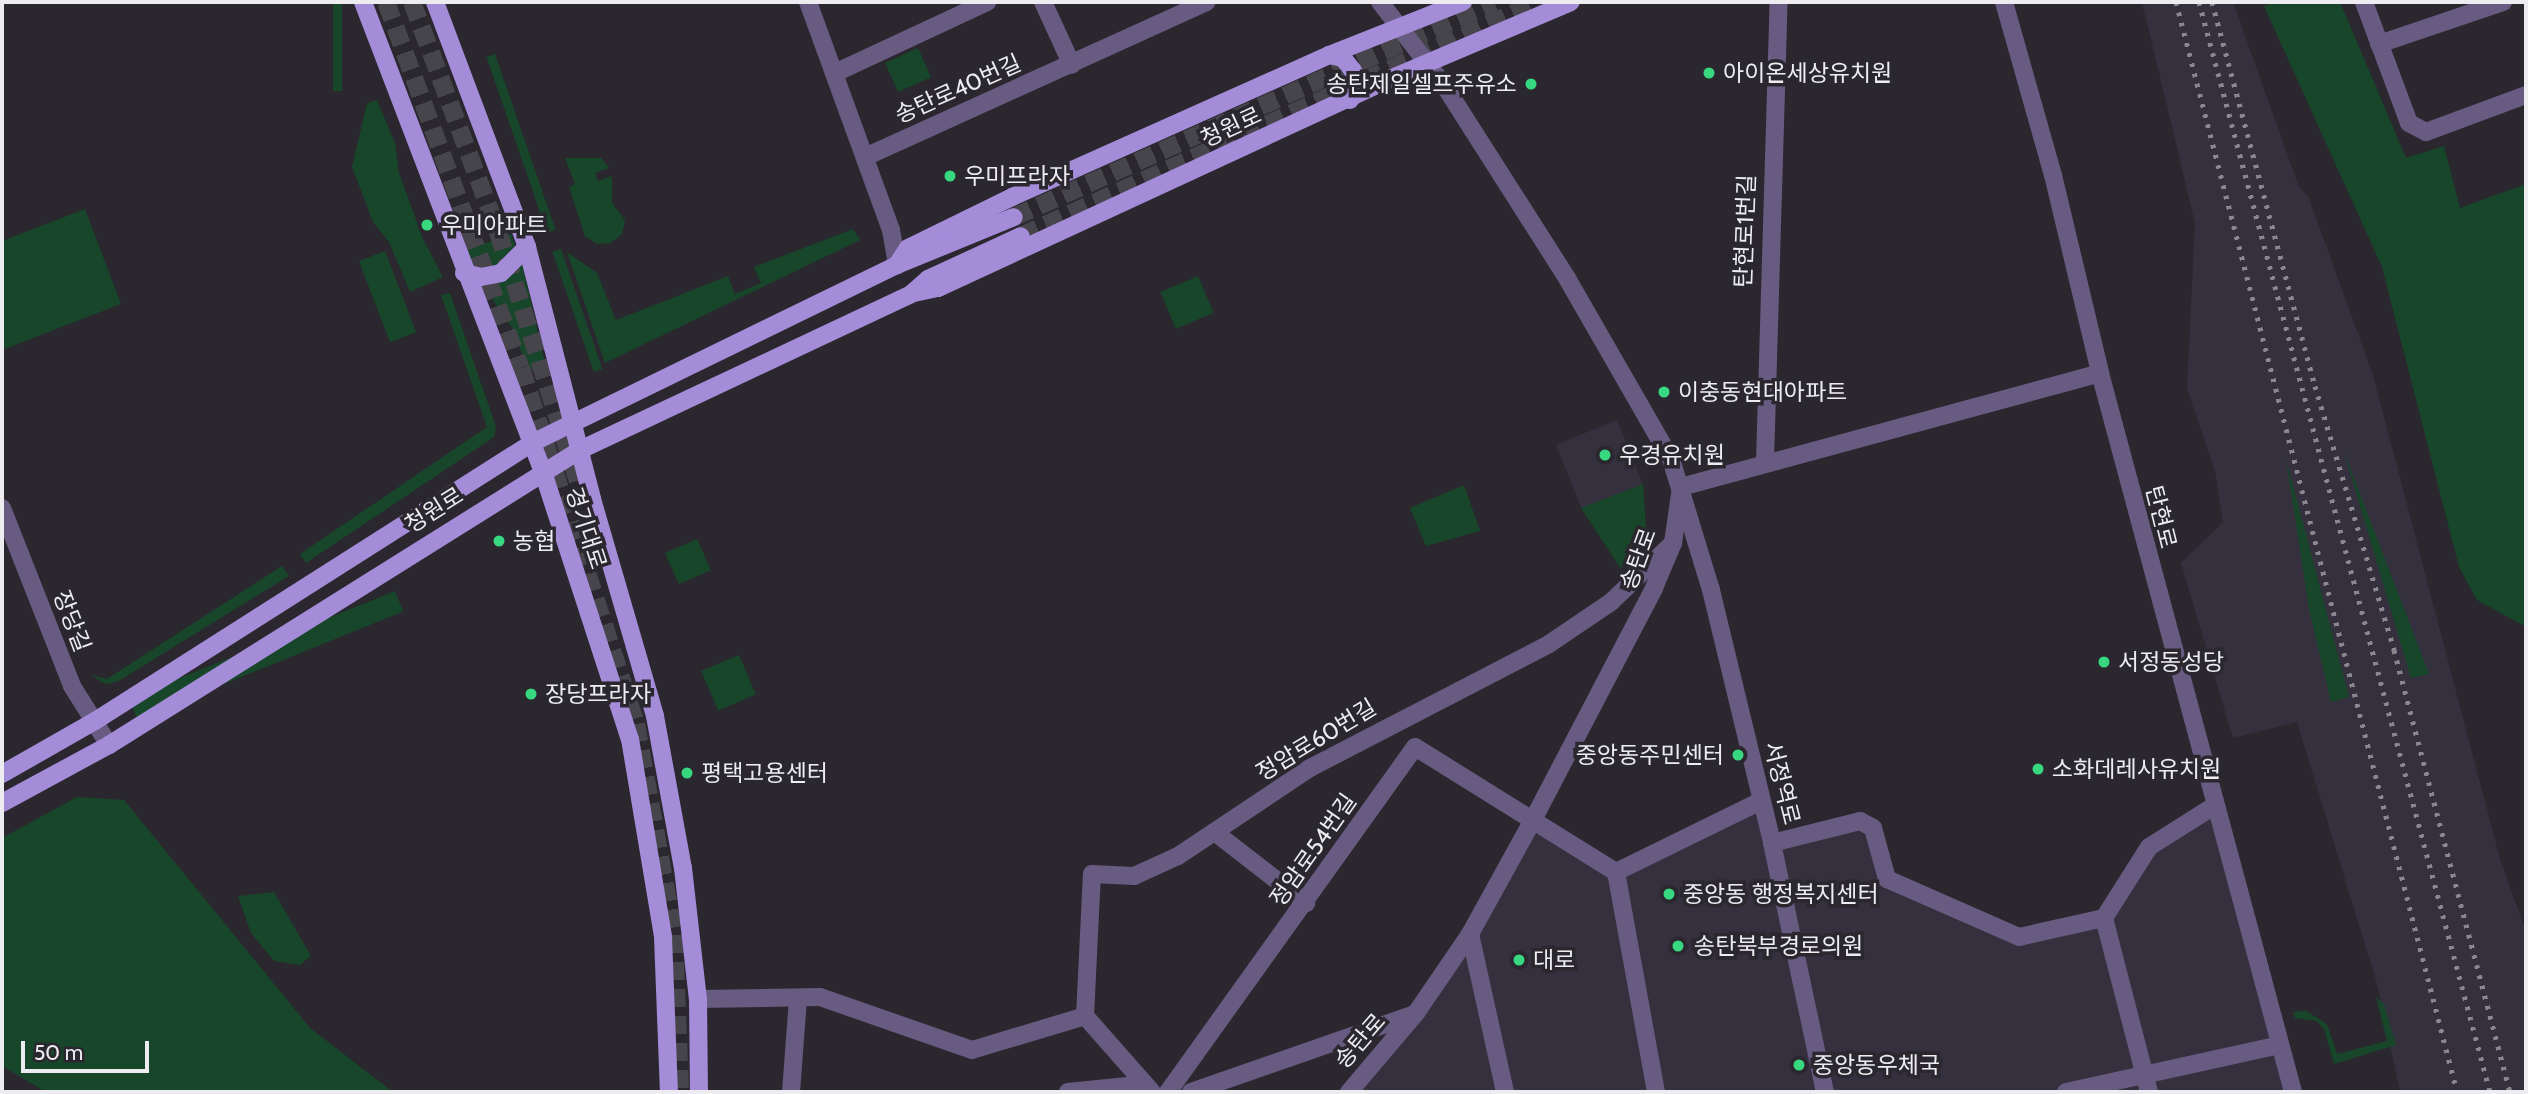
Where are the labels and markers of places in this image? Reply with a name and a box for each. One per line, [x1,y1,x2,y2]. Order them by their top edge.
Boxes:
place label: 아이온세상유치원 [1723,59,1892,87]
marker: 아이온세상유치원 [1701,65,1717,81]
place label: 송탄제일셀프주유소 [1327,70,1517,98]
marker: 송탄제일셀프주유소 [1523,76,1539,92]
place label: 우미프라자 [964,162,1070,190]
marker: 우미프라자 [942,168,958,184]
place label: 우미아파트 [441,211,547,239]
marker: 우미아파트 [419,217,435,233]
place label: 이충동현대아파트 [1678,378,1847,406]
marker: 이충동현대아파트 [1656,384,1672,400]
place label: 우경유치원 [1619,441,1725,469]
marker: 우경유치원 [1597,447,1613,463]
place label: 농협 [513,527,555,555]
marker: 농협 [491,533,507,549]
place label: 서정동성당 [2118,648,2224,676]
marker: 서정동성당 [2096,654,2112,670]
place label: 장당프라자 [545,680,651,708]
marker: 장당프라자 [523,686,539,702]
place label: 중앙동주민센터 [1576,741,1724,769]
marker: 중앙동주민센터 [1730,747,1746,763]
place label: 소화데레사유치원 [2052,755,2221,783]
place label: 평택고용센터 [701,759,828,787]
marker: 소화데레사유치원 [2030,761,2046,777]
marker: 평택고용센터 [679,765,695,781]
place label: 중앙동 행정복지센터 [1683,880,1879,908]
marker: 중앙동 행정복지센터 [1661,886,1677,902]
place label: 송탄북부경로의원 [1694,932,1863,960]
marker: 송탄북부경로의원 [1668,936,1688,956]
place label: 대로 [1533,946,1575,974]
marker: 대로 [1511,952,1527,968]
place label: 중앙동우체국 [1813,1051,1940,1079]
marker: 중앙동우체국 [1791,1057,1807,1073]

